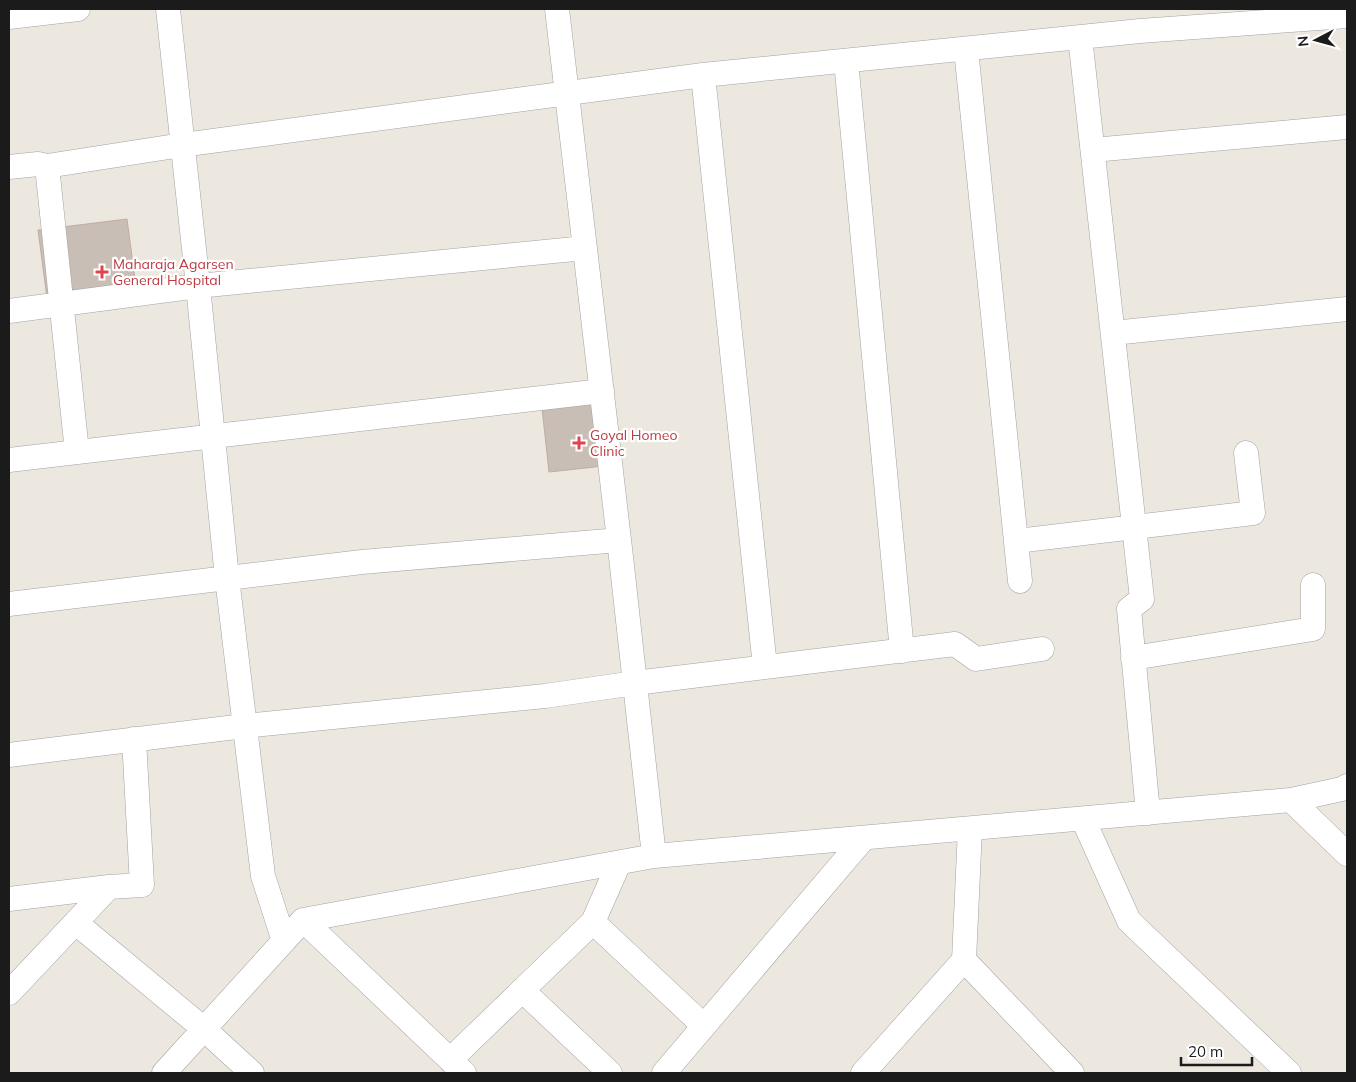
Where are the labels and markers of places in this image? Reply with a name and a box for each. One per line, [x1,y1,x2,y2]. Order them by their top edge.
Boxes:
place label: Maharaja Agarsen General Hospital [113,255,234,289]
marker: Maharaja Agarsen General Hospital [95,265,109,279]
place label: Goyal Homeo Clinic [590,426,677,460]
marker: Goyal Homeo Clinic [572,436,586,450]

